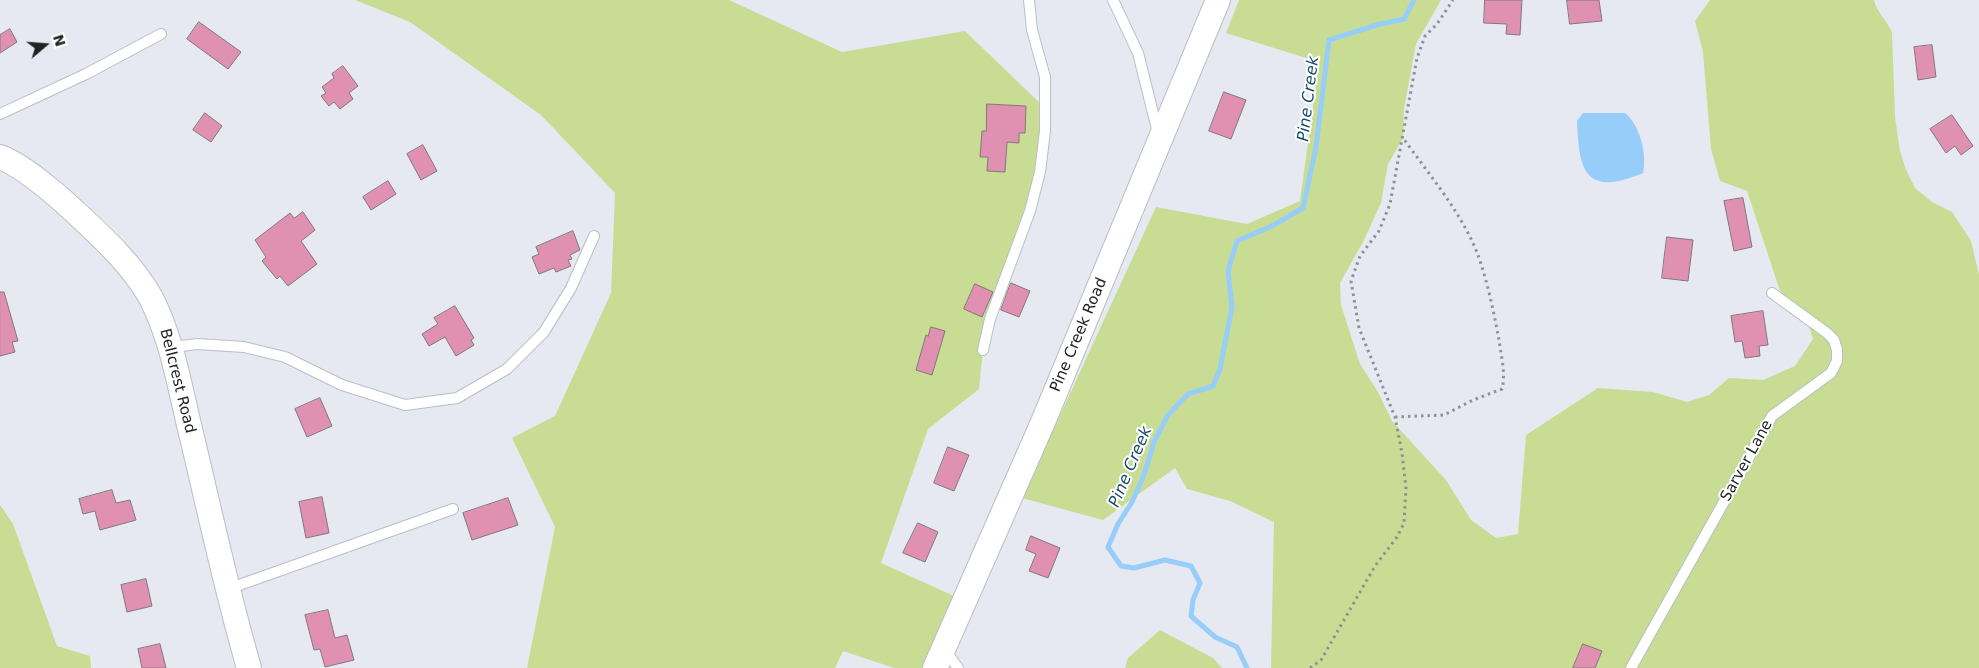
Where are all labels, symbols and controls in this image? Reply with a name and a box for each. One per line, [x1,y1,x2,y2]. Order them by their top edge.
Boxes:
north arrow [20,20,70,70]
text: N [50,32,69,48]
water label: Pine Creek [1294,55,1324,143]
street label: Pine Creek Road [1047,275,1111,395]
street label: Bellcrest Road [155,327,199,435]
street label: Sarver Lane [1717,417,1777,505]
water label: Pine Creek [1105,424,1157,510]

